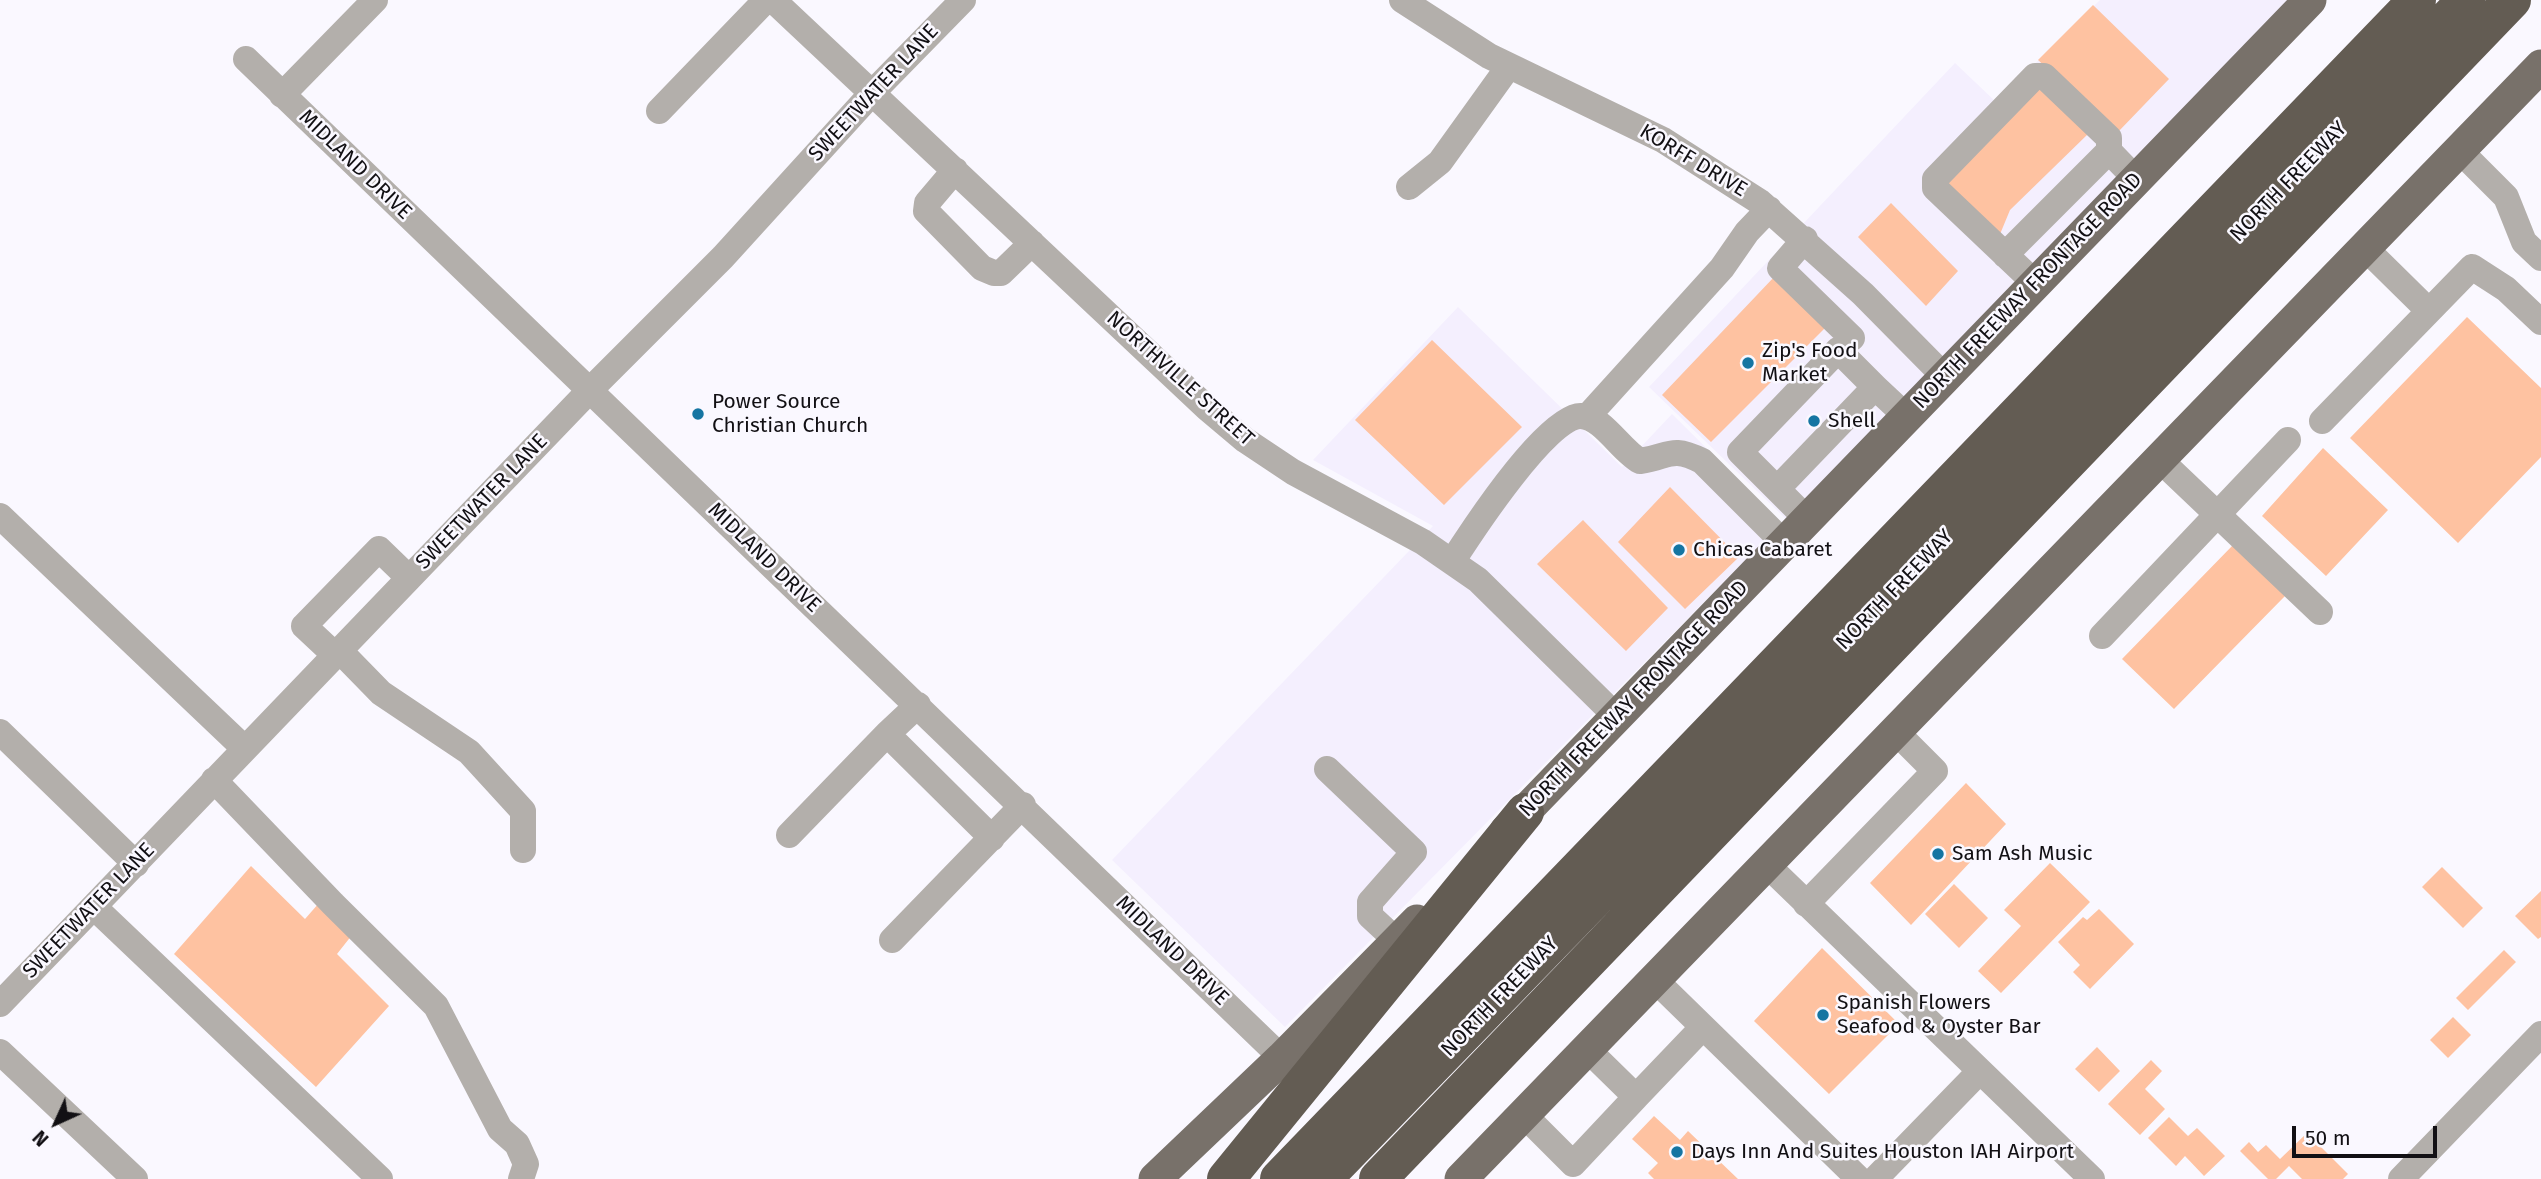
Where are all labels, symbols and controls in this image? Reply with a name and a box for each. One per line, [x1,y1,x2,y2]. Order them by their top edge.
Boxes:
street label: SWEETWATER LANE [804,19,944,167]
street label: MIDLAND DRIVE [293,105,417,225]
street label: NORTH FREEWAY [2225,117,2353,247]
street label: KORFF DRIVE [1635,119,1751,203]
street label: NORTH FREEWAY FRONTAGE ROAD [1908,168,2148,414]
street label: NORTHVILLE STREET [1101,306,1259,452]
place label: Zip's Food Market [1762,338,1858,388]
marker: Zip's Food Market [1740,355,1756,371]
place label: Power Source Christian Church [712,389,868,439]
marker: Power Source Christian Church [690,406,706,422]
place label: Shell [1828,408,1876,434]
marker: Shell [1806,413,1822,429]
street label: SWEETWATER LANE [411,429,553,575]
street label: MIDLAND DRIVE [702,498,826,618]
street label: NORTH FREEWAY [1831,525,1959,655]
place label: Chicas Cabaret [1693,537,1832,563]
marker: Chicas Cabaret [1671,542,1687,558]
street label: NORTH FREEWAY FRONTAGE ROAD [1514,576,1754,822]
street label: SWEETWATER LANE [18,838,160,984]
place label: Sam Ash Music [1952,841,2092,867]
marker: Sam Ash Music [1930,846,1946,862]
street label: MIDLAND DRIVE [1110,891,1234,1011]
street label: NORTH FREEWAY [1436,932,1564,1062]
place label: Spanish Flowers Seafood & Oyster Bar [1837,990,2041,1040]
marker: Spanish Flowers Seafood & Oyster Bar [1815,1007,1831,1023]
north arrow [21,1088,91,1158]
scale bar [2296,1112,2441,1156]
text: 50 m [2305,1125,2351,1151]
text: N [28,1126,53,1151]
place label: Days Inn And Suites Houston IAH Airport [1691,1139,2074,1165]
marker: Days Inn And Suites Houston IAH Airport [1669,1144,1685,1160]

